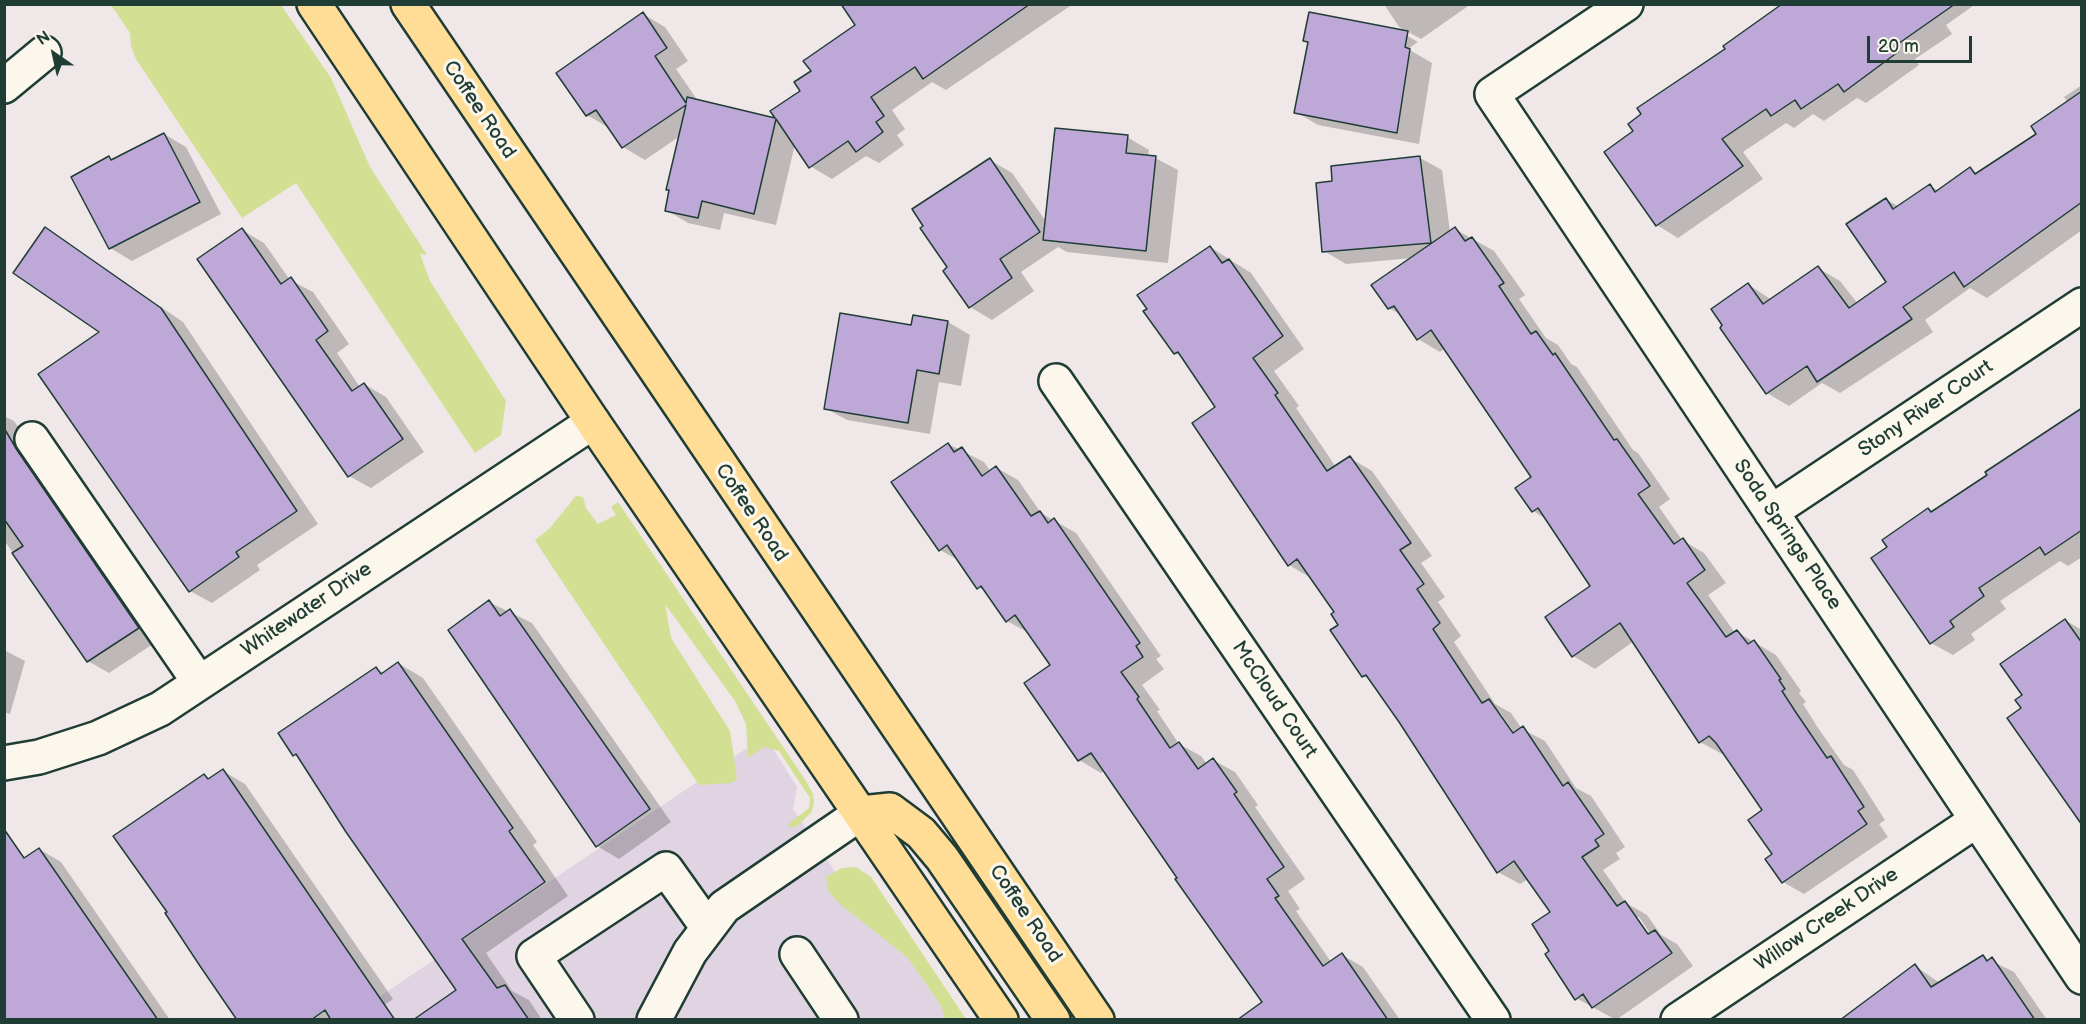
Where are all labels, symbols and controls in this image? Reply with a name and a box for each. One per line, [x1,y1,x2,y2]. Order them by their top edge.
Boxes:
north arrow [24,24,84,84]
scale bar [1870,24,1975,62]
text: N [33,27,54,50]
text: 20 m [1878,36,1919,57]
street label: Coffee Road [437,56,521,164]
street label: Stony River Court [1854,355,1998,463]
street label: Soda Springs Place [1728,455,1846,615]
street label: Coffee Road [709,459,793,567]
street label: Whitewater Drive [237,557,377,663]
street label: McCloud Court [1226,637,1322,763]
street label: Coffee Road [983,860,1067,968]
street label: Willow Creek Drive [1751,863,1903,977]

